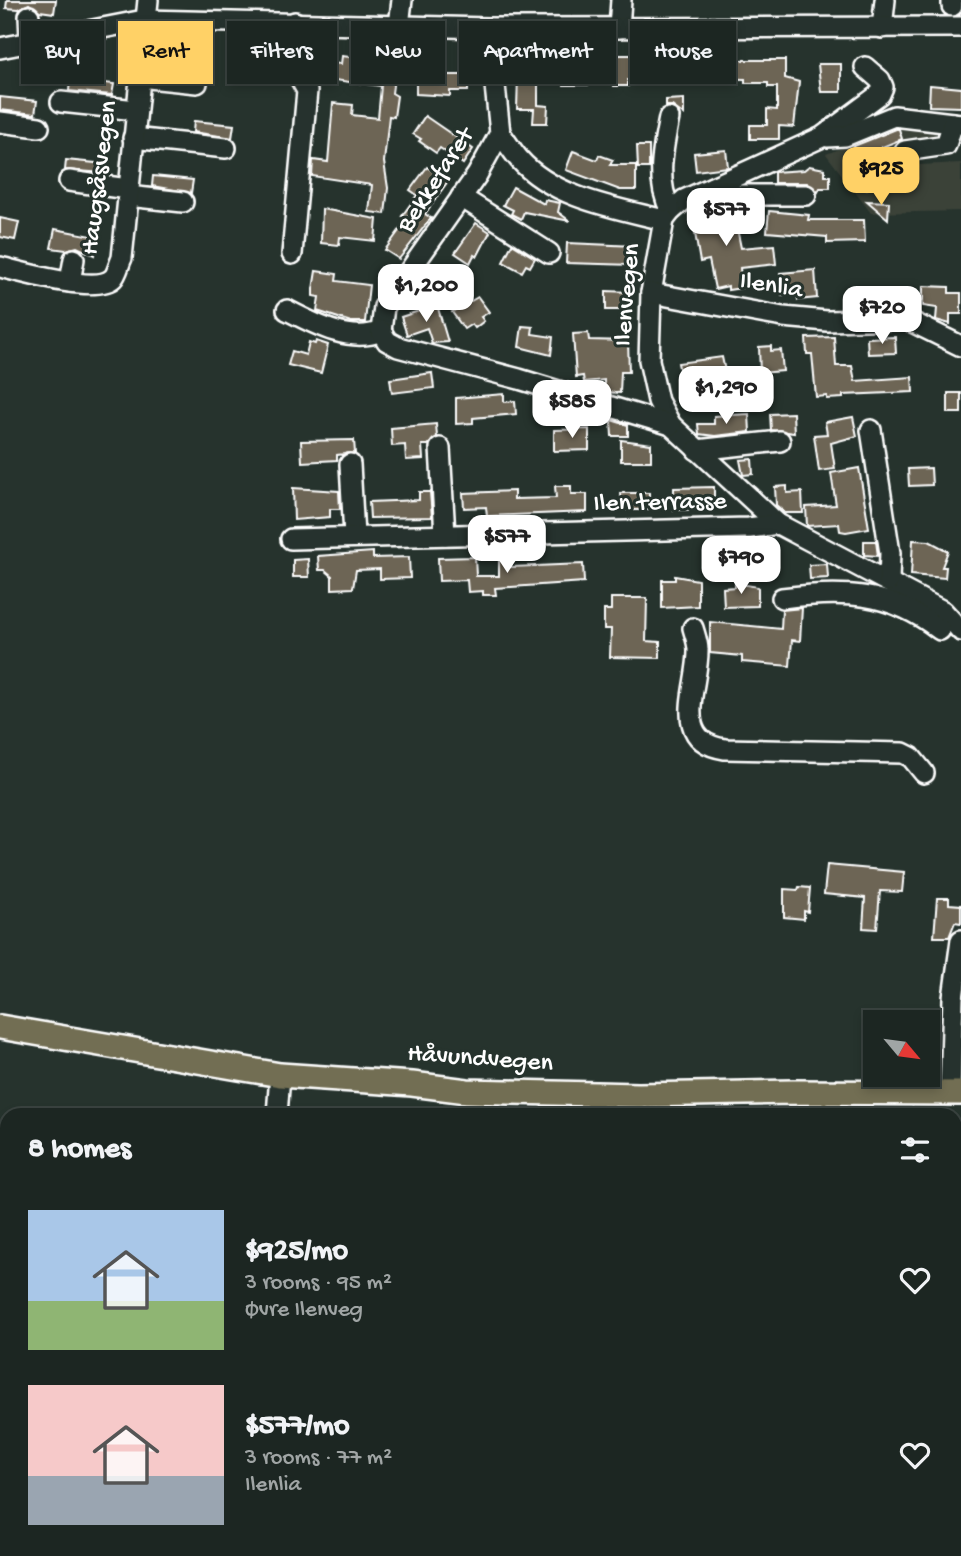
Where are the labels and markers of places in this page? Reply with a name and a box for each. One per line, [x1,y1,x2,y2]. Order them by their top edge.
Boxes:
pin: $925 [840,148,922,207]
pin: $577 [685,188,767,248]
pin: $1,200 [369,264,483,324]
pin: $720 [841,286,923,346]
pin: $1,290 [669,366,783,426]
pin: $585 [531,380,613,440]
pin: $577 [466,516,548,575]
pin: $790 [700,536,782,596]

